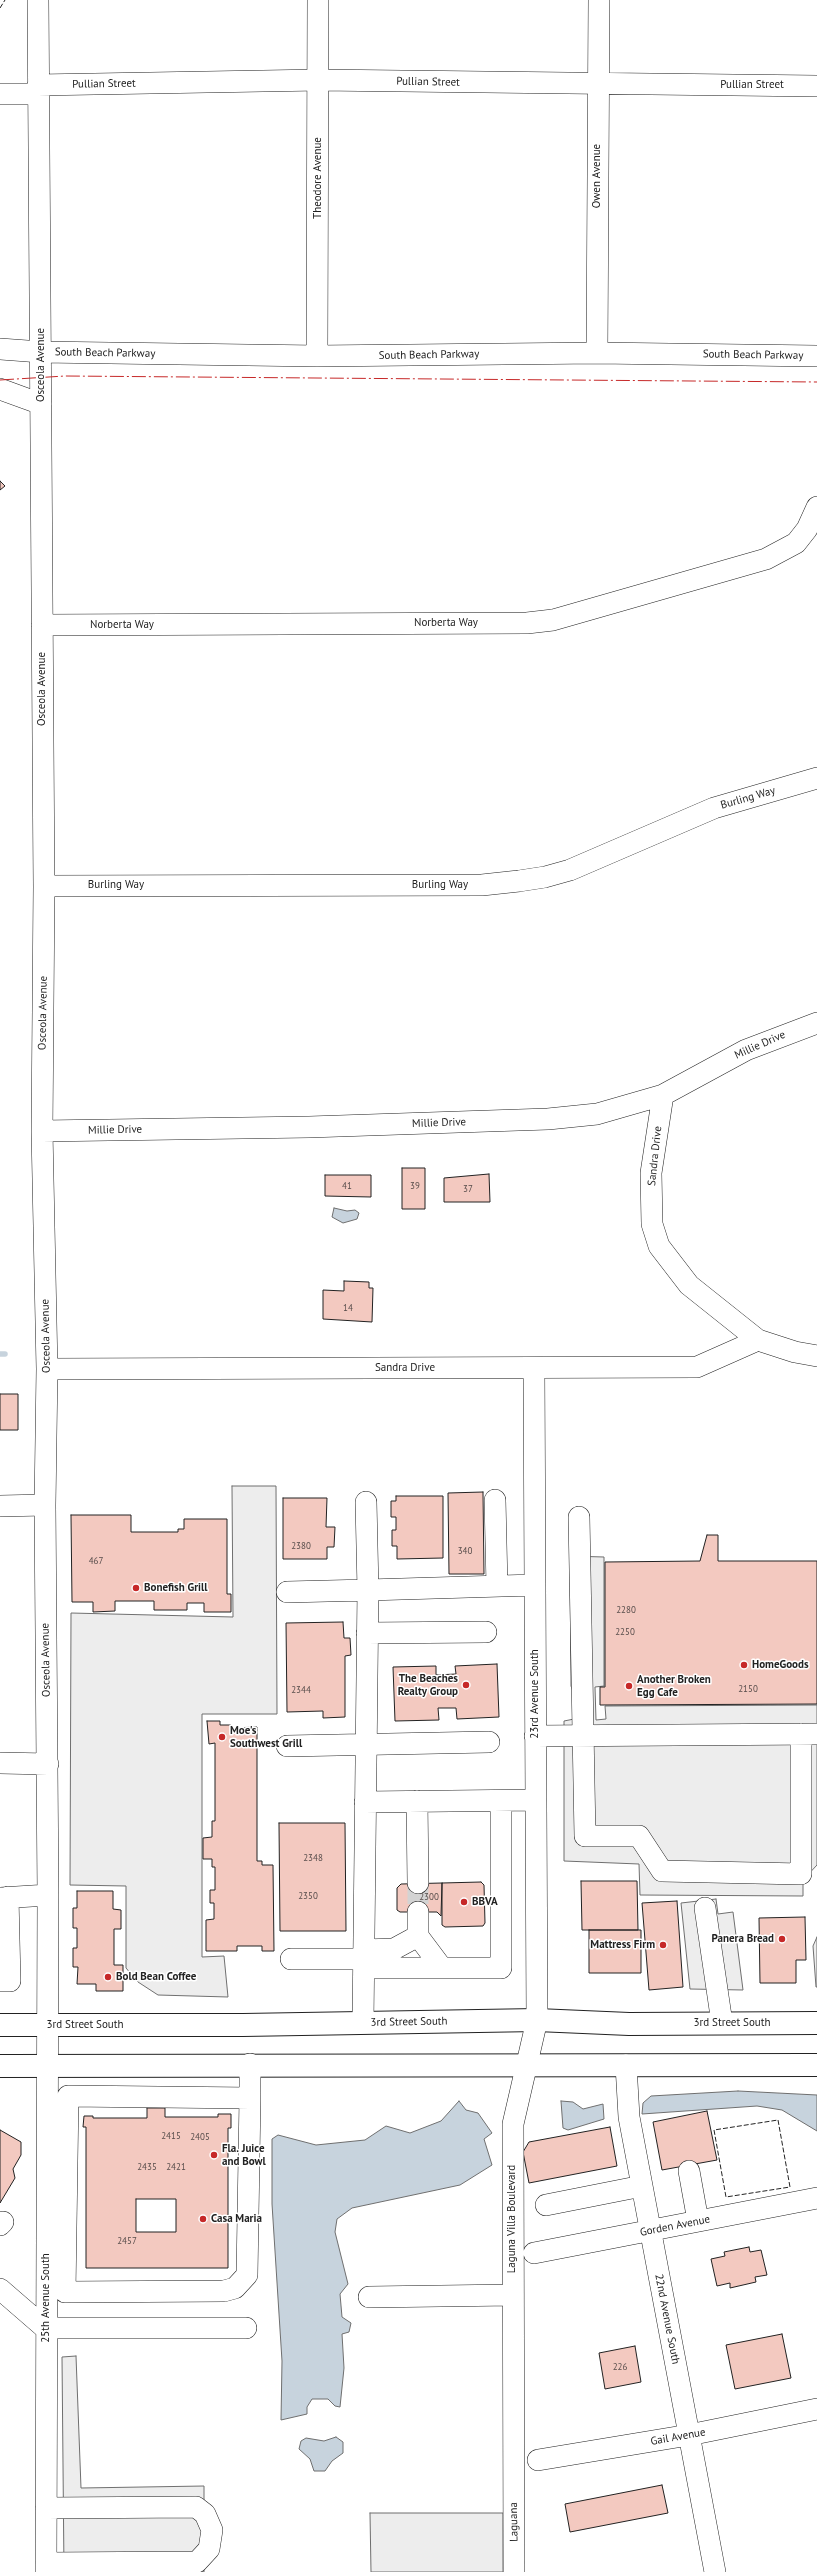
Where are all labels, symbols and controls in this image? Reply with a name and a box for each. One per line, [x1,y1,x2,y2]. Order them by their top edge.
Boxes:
street label: Pullian Street [396,75,460,89]
street label: Pullian Street [72,77,136,91]
street label: Pullian Street [720,78,784,92]
street label: Theodore Avenue [311,137,325,219]
street label: Owen Avenue [590,144,604,208]
street label: Osceola Avenue [34,328,48,402]
street label: South Beach Parkway [55,346,155,360]
street label: South Beach Parkway [379,348,479,362]
street label: South Beach Parkway [703,348,803,362]
street label: Norberta Way [414,616,478,630]
street label: Norberta Way [90,618,154,632]
street label: Osceola Avenue [35,652,49,726]
street label: Burling Way [719,784,777,812]
street label: Burling Way [88,878,144,892]
street label: Burling Way [412,878,468,892]
street label: Osceola Avenue [36,976,50,1050]
street label: Millie Drive [733,1028,787,1062]
street label: Millie Drive [412,1115,466,1131]
street label: Millie Drive [88,1123,142,1137]
street label: Sandra Drive [645,1125,665,1187]
house number: 41 [342,1181,352,1191]
house number: 39 [410,1181,420,1191]
house number: 37 [463,1184,473,1194]
street label: Osceola Avenue [39,1299,53,1373]
house number: 14 [343,1303,353,1313]
street label: Sandra Drive [375,1361,435,1375]
house number: 2380 [291,1541,311,1551]
house number: 340 [458,1546,472,1556]
house number: 467 [89,1556,103,1566]
place label: Bonefish Grill [144,1581,207,1595]
marker: Bonefish Grill [131,1583,141,1593]
house number: 2280 [616,1605,636,1615]
street label: Osceola Avenue [39,1623,53,1697]
house number: 2250 [615,1627,635,1637]
street label: 23rd Avenue South [528,1649,542,1739]
place label: HomeGoods [752,1658,809,1672]
marker: HomeGoods [739,1660,749,1670]
place label: The Beaches Realty Group [398,1672,458,1698]
place label: Another Broken Egg Cafe [637,1673,711,1699]
marker: The Beaches Realty Group [461,1680,471,1690]
marker: Another Broken Egg Cafe [624,1681,634,1691]
house number: 2150 [738,1684,758,1694]
house number: 2344 [291,1685,311,1695]
place label: Moe's Southwest Grill [230,1724,302,1750]
marker: Moe's Southwest Grill [217,1732,227,1742]
house number: 2348 [303,1853,323,1863]
house number: 2350 [298,1891,318,1901]
house number: 2300 [419,1892,439,1902]
place label: BBVA [472,1895,498,1909]
marker: BBVA [459,1897,469,1907]
place label: Panera Bread [712,1932,774,1946]
marker: Panera Bread [777,1934,787,1944]
place label: Mattress Firm [590,1938,655,1952]
marker: Mattress Firm [658,1940,668,1950]
place label: Bold Bean Coffee [116,1970,196,1984]
marker: Bold Bean Coffee [103,1972,113,1982]
street label: 3rd Street South [370,2015,448,2029]
street label: 3rd Street South [693,2016,771,2030]
street label: 3rd Street South [46,2018,124,2032]
house number: 2415 [161,2131,181,2141]
house number: 2405 [190,2132,210,2142]
place label: Fla. Juice and Bowl [222,2142,266,2168]
marker: Fla. Juice and Bowl [209,2150,219,2160]
house number: 2435 [137,2162,157,2172]
house number: 2421 [166,2162,186,2172]
street label: Laguna Villa Boulevard [505,2165,519,2273]
place label: Casa Maria [211,2212,262,2226]
street label: Gorden Avenue [639,2213,711,2239]
marker: Casa Maria [198,2214,208,2224]
house number: 2457 [117,2236,137,2246]
street label: 25th Avenue South [39,2253,53,2343]
street label: 22nd Avenue South [652,2273,682,2365]
house number: 226 [613,2362,627,2372]
street label: Gail Avenue [649,2426,707,2448]
street label: Laguana [507,2502,521,2542]

